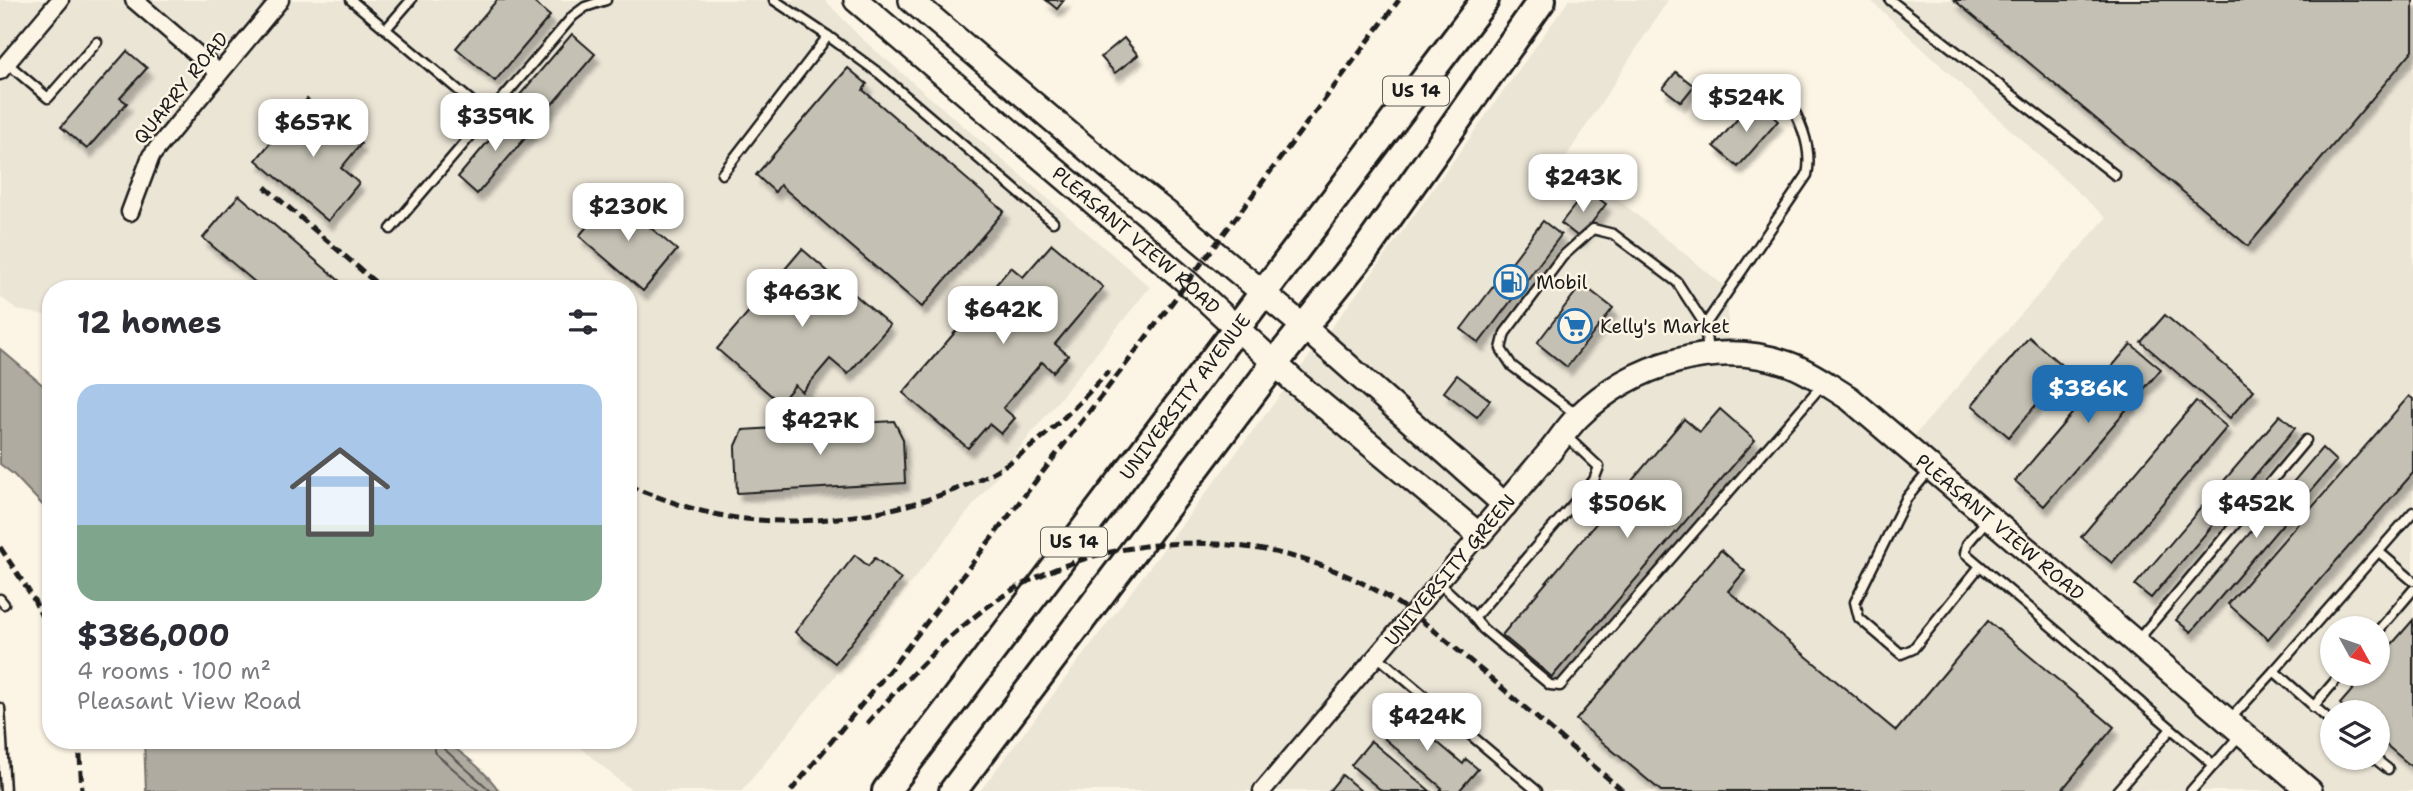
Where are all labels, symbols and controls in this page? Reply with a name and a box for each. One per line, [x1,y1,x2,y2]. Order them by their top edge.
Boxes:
street label: QUARRY ROAD [128,27,234,149]
pin: $524K [1697,74,1795,134]
road number: US 14 [1383,76,1449,106]
text: $524K [1708,82,1784,112]
pin: $359K [446,94,544,153]
pin: $657K [264,100,362,159]
text: $359K [456,101,534,131]
text: $657K [274,107,352,137]
pin: $243K [1534,154,1632,214]
street label: PLEASANT VIEW ROAD [1047,160,1226,319]
text: $243K [1544,162,1622,192]
pin: $230K [579,184,677,243]
text: $230K [589,191,667,221]
fuel station icon: Mobil [1492,263,1530,301]
pin: $463K [753,270,851,329]
place label: Mobil [1536,270,1588,295]
text: $463K [763,277,841,307]
pin: $642K [954,286,1052,346]
text: $642K [964,294,1042,324]
text: 12 homes [77,302,221,343]
icon: filters [564,303,602,341]
supermarket icon: Kelly's Market [1556,307,1594,345]
street label: UNIVERSITY AVENUE [1114,308,1256,485]
place label: Kelly's Market [1600,314,1730,339]
pin: $386K [2039,366,2137,425]
text: $386K [2048,373,2128,403]
pin: $427K [771,398,869,457]
text: $427K [781,405,859,435]
icon: home [277,429,403,555]
street label: PLEASANT VIEW ROAD [1911,448,2090,606]
pin: $506K [1578,480,1676,540]
pin: $452K [2207,480,2305,540]
text: $506K [1588,488,1666,518]
text: $452K [2218,488,2294,518]
street label: UNIVERSITY GREEN [1379,489,1521,651]
road number: US 14 [1041,528,1107,556]
text: $386,000 [77,615,230,656]
north arrow [2320,616,2390,686]
map controls [2320,616,2390,770]
text: 4 rooms · 100 m² [77,656,271,686]
text: Pleasant View Road [77,686,301,716]
pin: $424K [1378,694,1476,753]
button: layers [2320,700,2390,770]
text: $424K [1388,701,1466,731]

